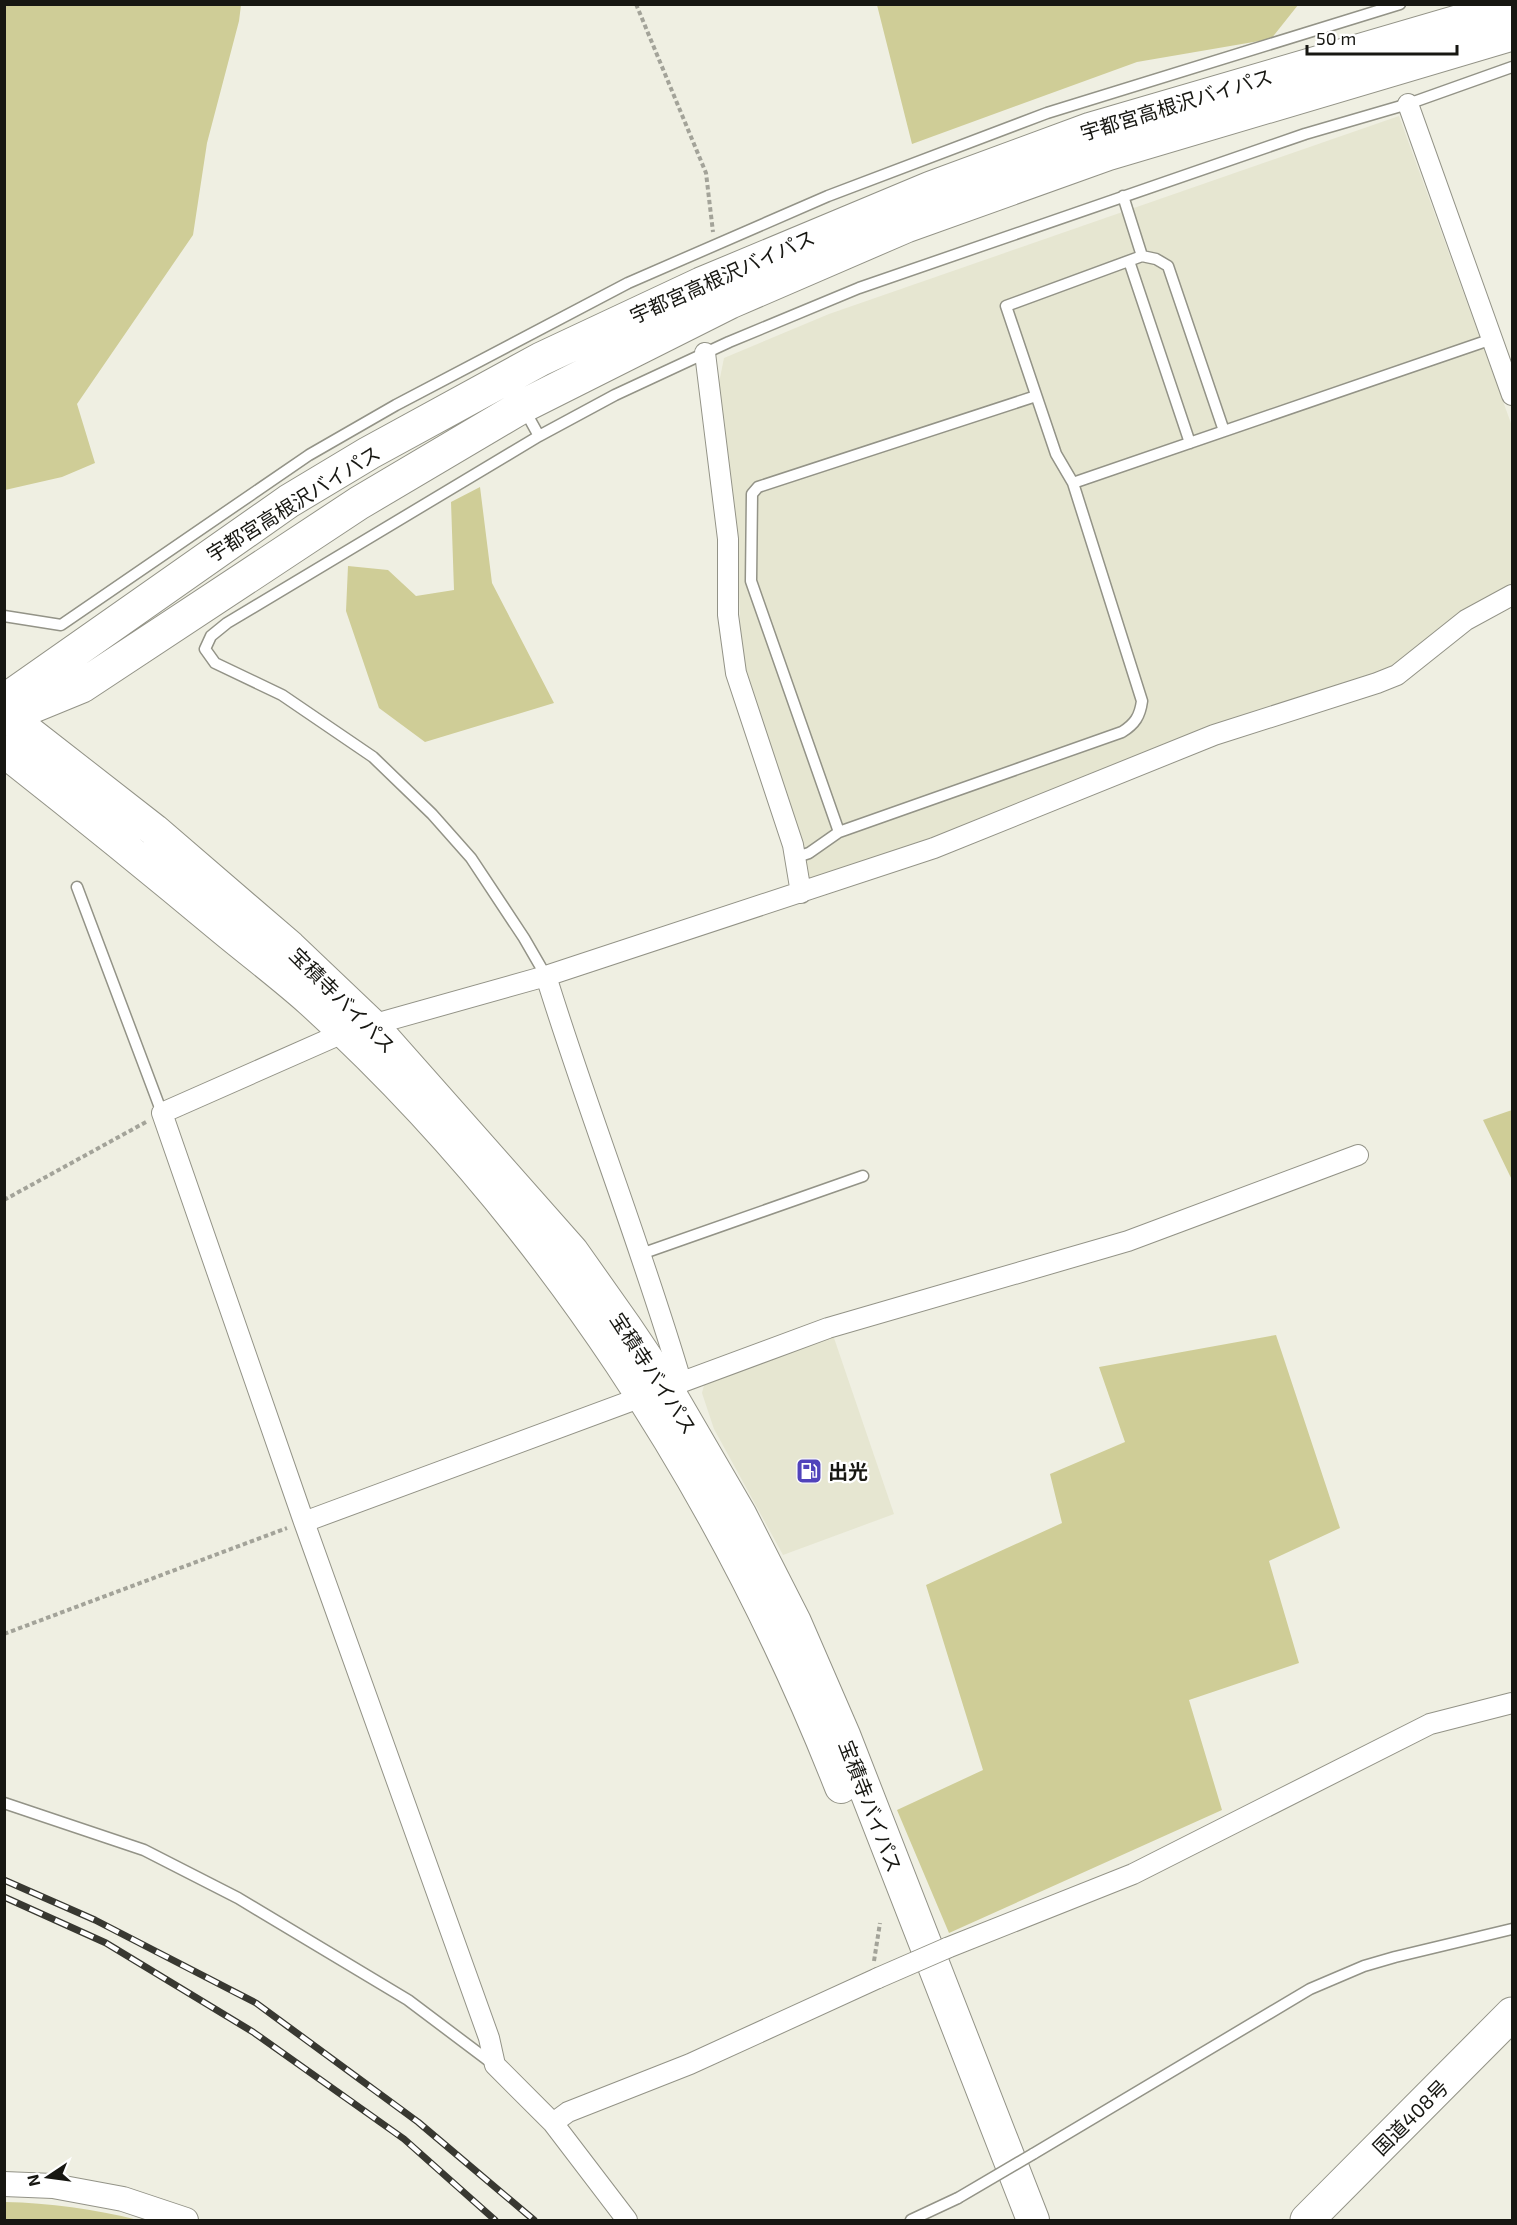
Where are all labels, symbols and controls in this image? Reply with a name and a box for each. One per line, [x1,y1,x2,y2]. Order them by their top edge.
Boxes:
scale bar [1307,18,1457,56]
text: 50 m [1316,27,1356,49]
street label: 宇都宮高根沢バイパス [1077,63,1275,145]
street label: 宇都宮高根沢バイパス [626,224,818,328]
street label: 宇都宮高根沢バイパス [202,440,384,566]
street label: 宝積寺バイパス [285,942,401,1058]
street label: 宝積寺バイパス [606,1308,702,1438]
fuel station icon: 出光 [794,1456,824,1486]
place label: 出光 [828,1459,868,1483]
street label: 宝積寺バイパス [835,1737,907,1875]
street label: 国道408号 [1367,2074,1453,2160]
north arrow [18,2147,78,2207]
text: N [22,2173,43,2188]

